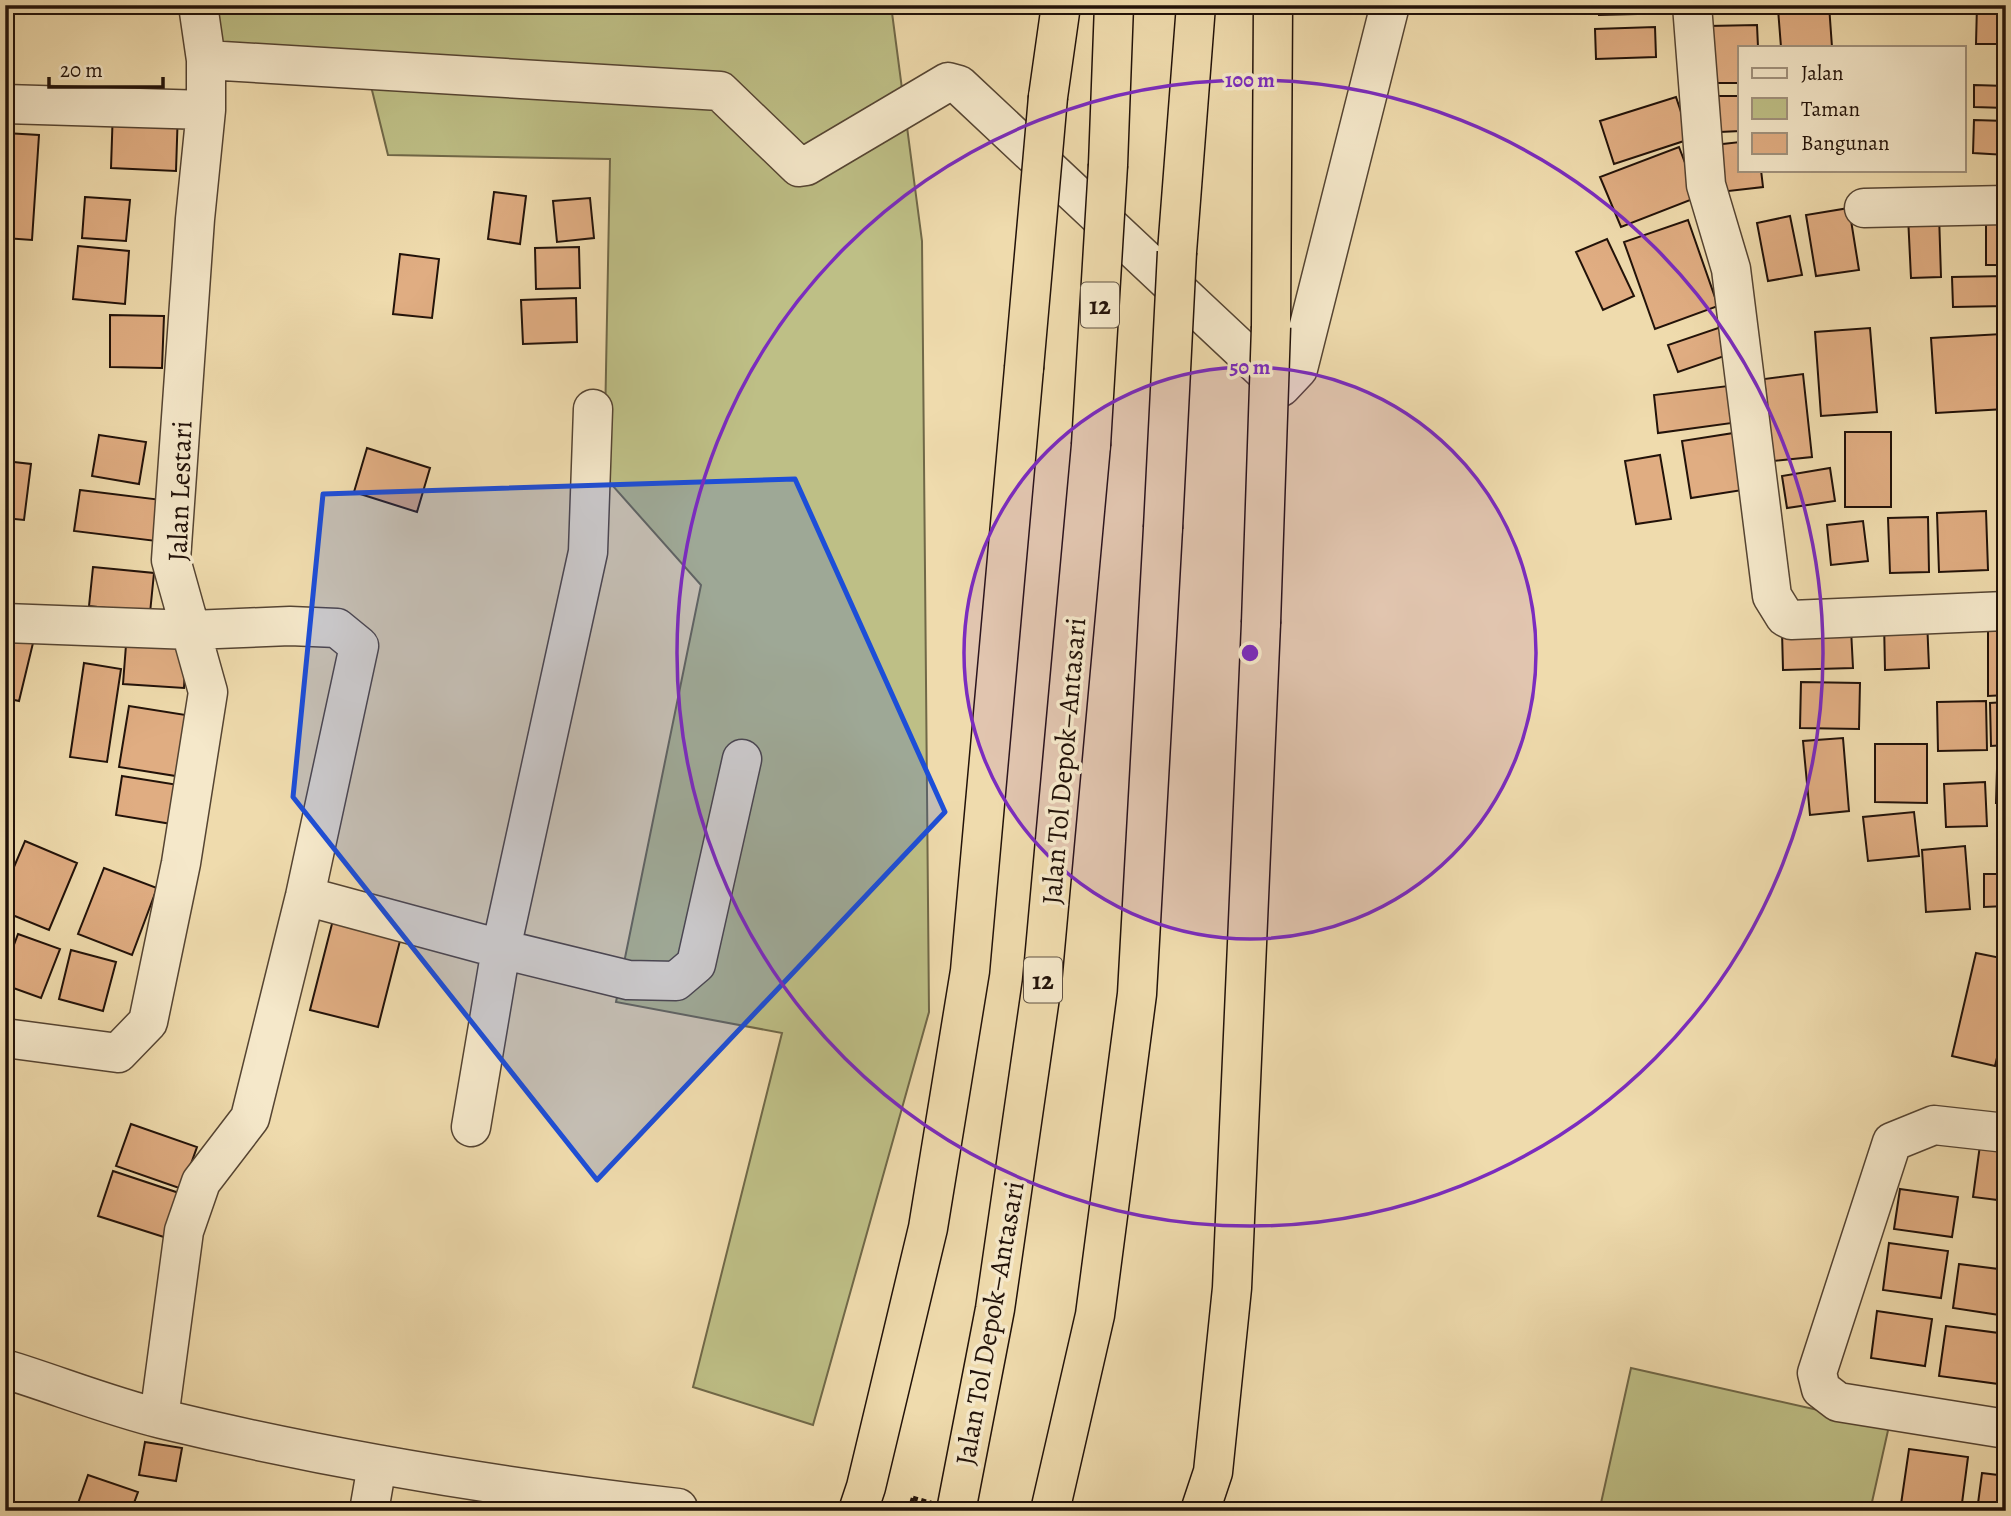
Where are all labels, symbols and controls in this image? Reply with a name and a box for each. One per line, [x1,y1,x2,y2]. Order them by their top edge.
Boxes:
scale bar [49,46,163,90]
legend [1738,46,1966,172]
text: 20 m [60,56,103,84]
text: Jalan [1801,59,1843,87]
text: 100 m [1225,66,1275,94]
text: Taman [1801,95,1860,123]
text: Bangunan [1801,129,1890,157]
road number: 12 [1081,282,1119,328]
text: 50 m [1230,353,1271,381]
street label: Jalan Lestari [159,420,201,562]
street label: Jalan Tol Depok–Antasari [1033,616,1095,906]
centre of rings [1238,641,1262,665]
road number: 12 [1024,958,1062,1002]
street label: Jalan Tol Depok–Antasari [946,1178,1034,1468]

